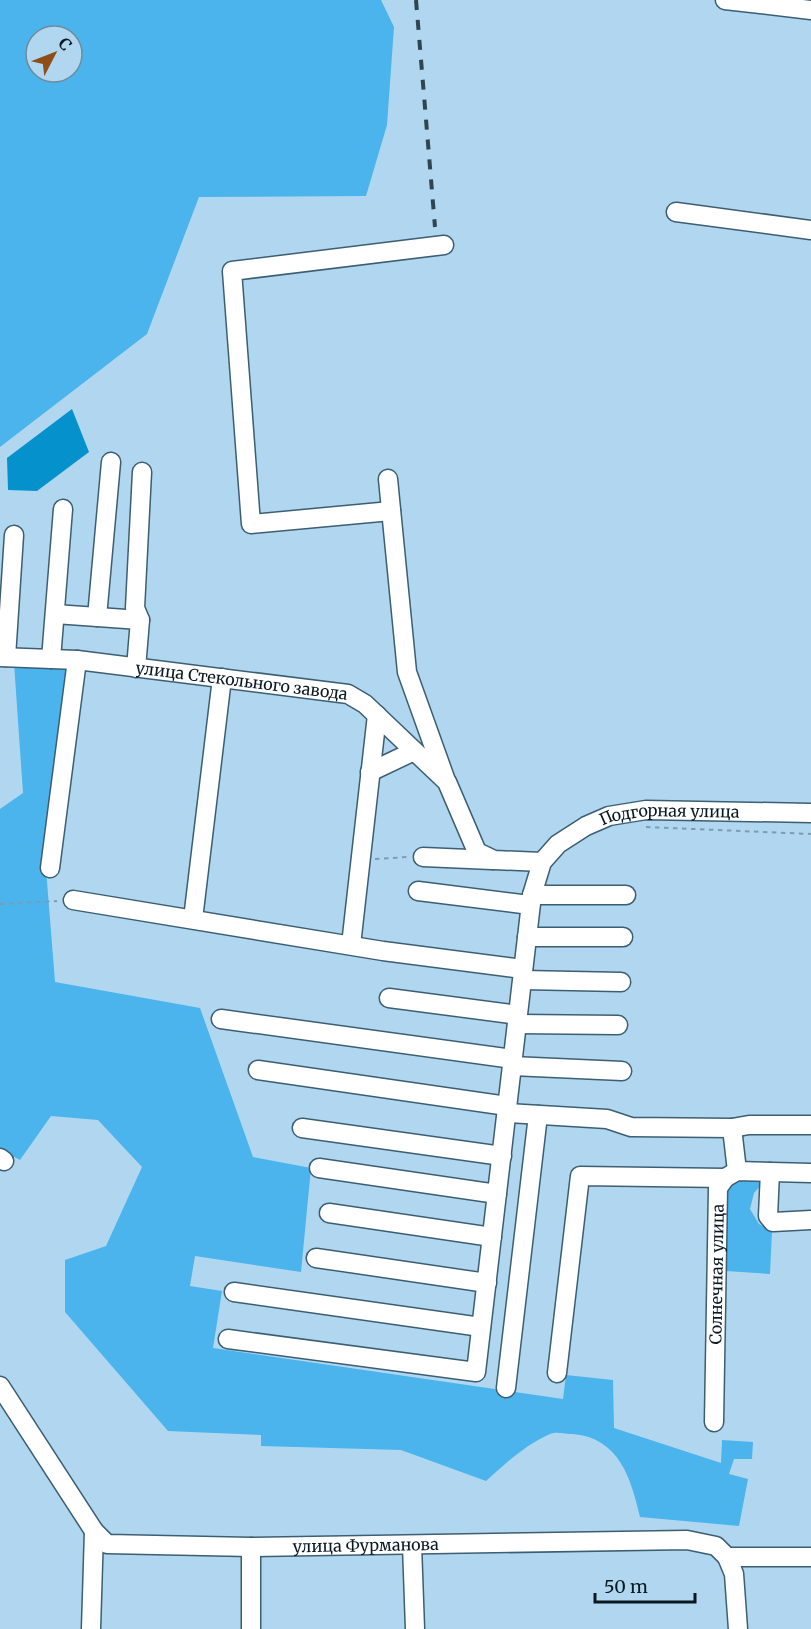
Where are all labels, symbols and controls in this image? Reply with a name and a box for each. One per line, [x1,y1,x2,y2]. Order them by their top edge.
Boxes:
north arrow [24,24,84,84]
text: С [54,33,76,55]
street label: улица Стекольного завода [134,657,349,704]
street label: Подгорная улица [596,800,740,829]
street label: Солнечная улица [705,1203,728,1345]
street label: улица Фурманова [293,1534,439,1556]
scale bar [595,1566,696,1604]
text: 50 m [604,1575,648,1598]

